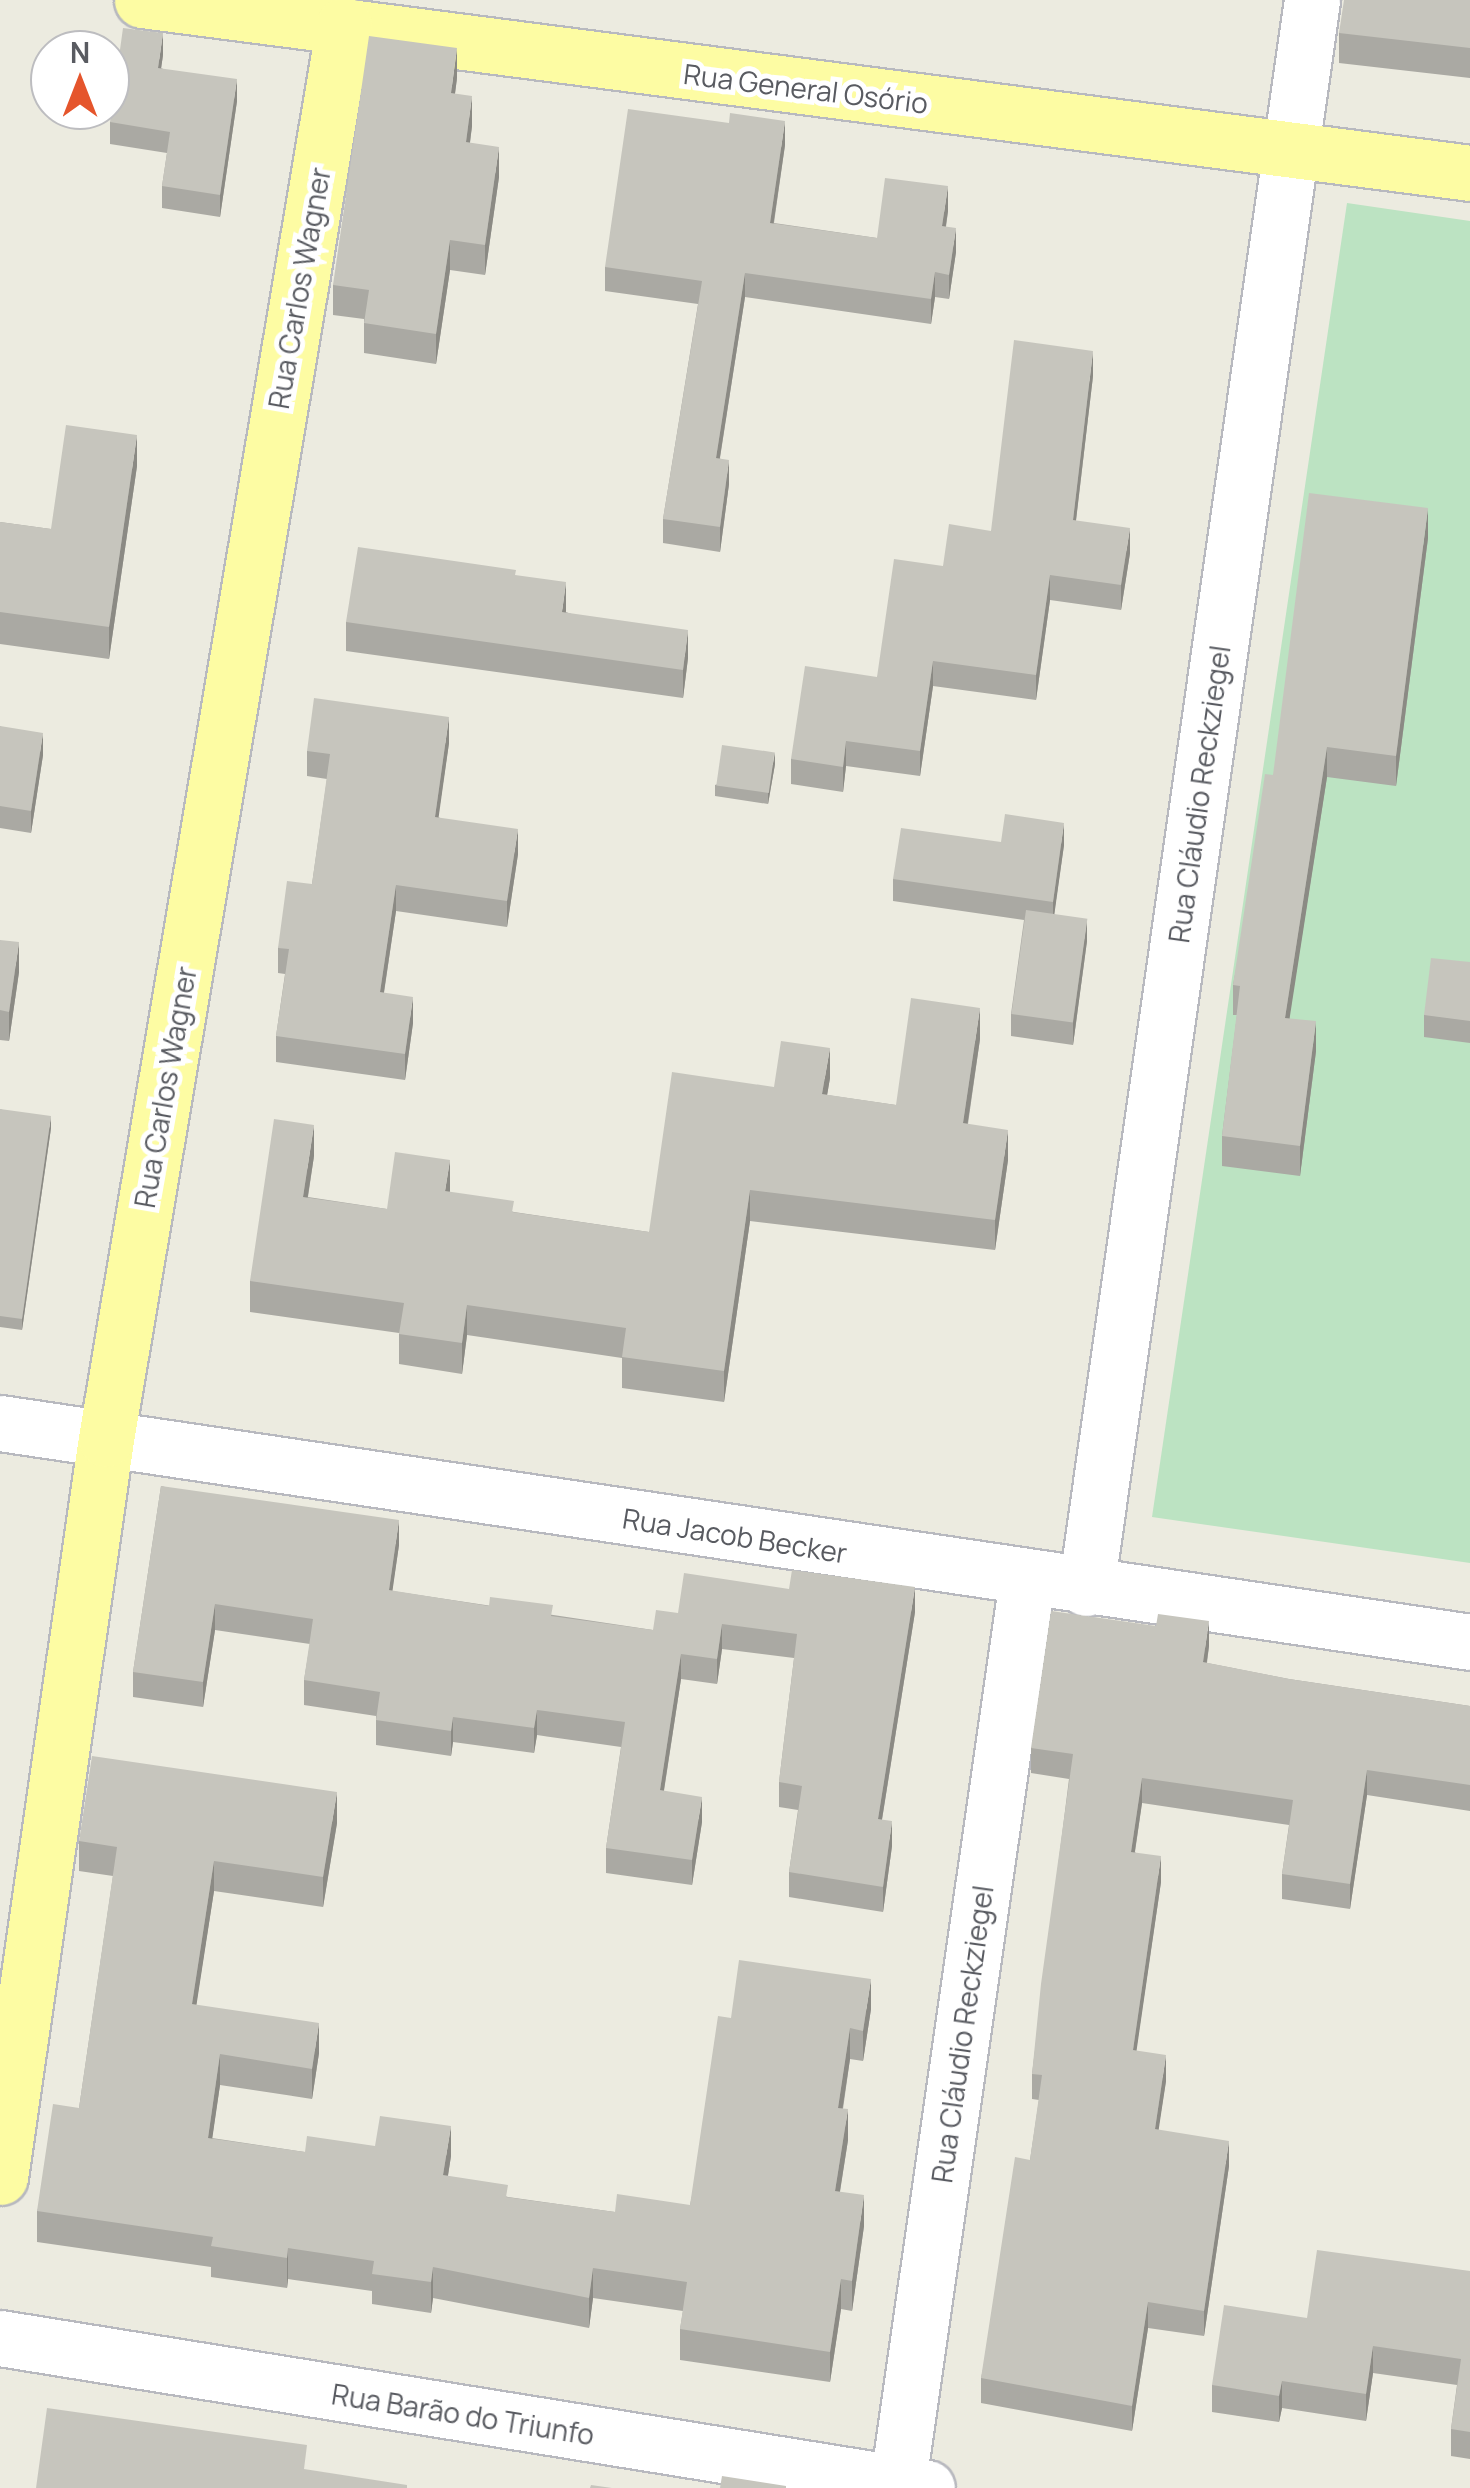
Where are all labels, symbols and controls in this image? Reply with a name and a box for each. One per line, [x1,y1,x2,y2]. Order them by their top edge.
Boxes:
north arrow [30,30,130,130]
text: N [70,33,90,71]
street label: Rua General Osório [682,56,930,120]
street label: Rua Carlos Wagner [261,165,337,411]
street label: Rua Cláudio Reckziegel [1161,643,1237,945]
street label: Rua Carlos Wagner [127,964,203,1210]
street label: Rua Jacob Becker [620,1501,850,1569]
street label: Rua Cláudio Reckziegel [924,1883,1000,2185]
street label: Rua Barão do Triunfo [329,2377,597,2451]

